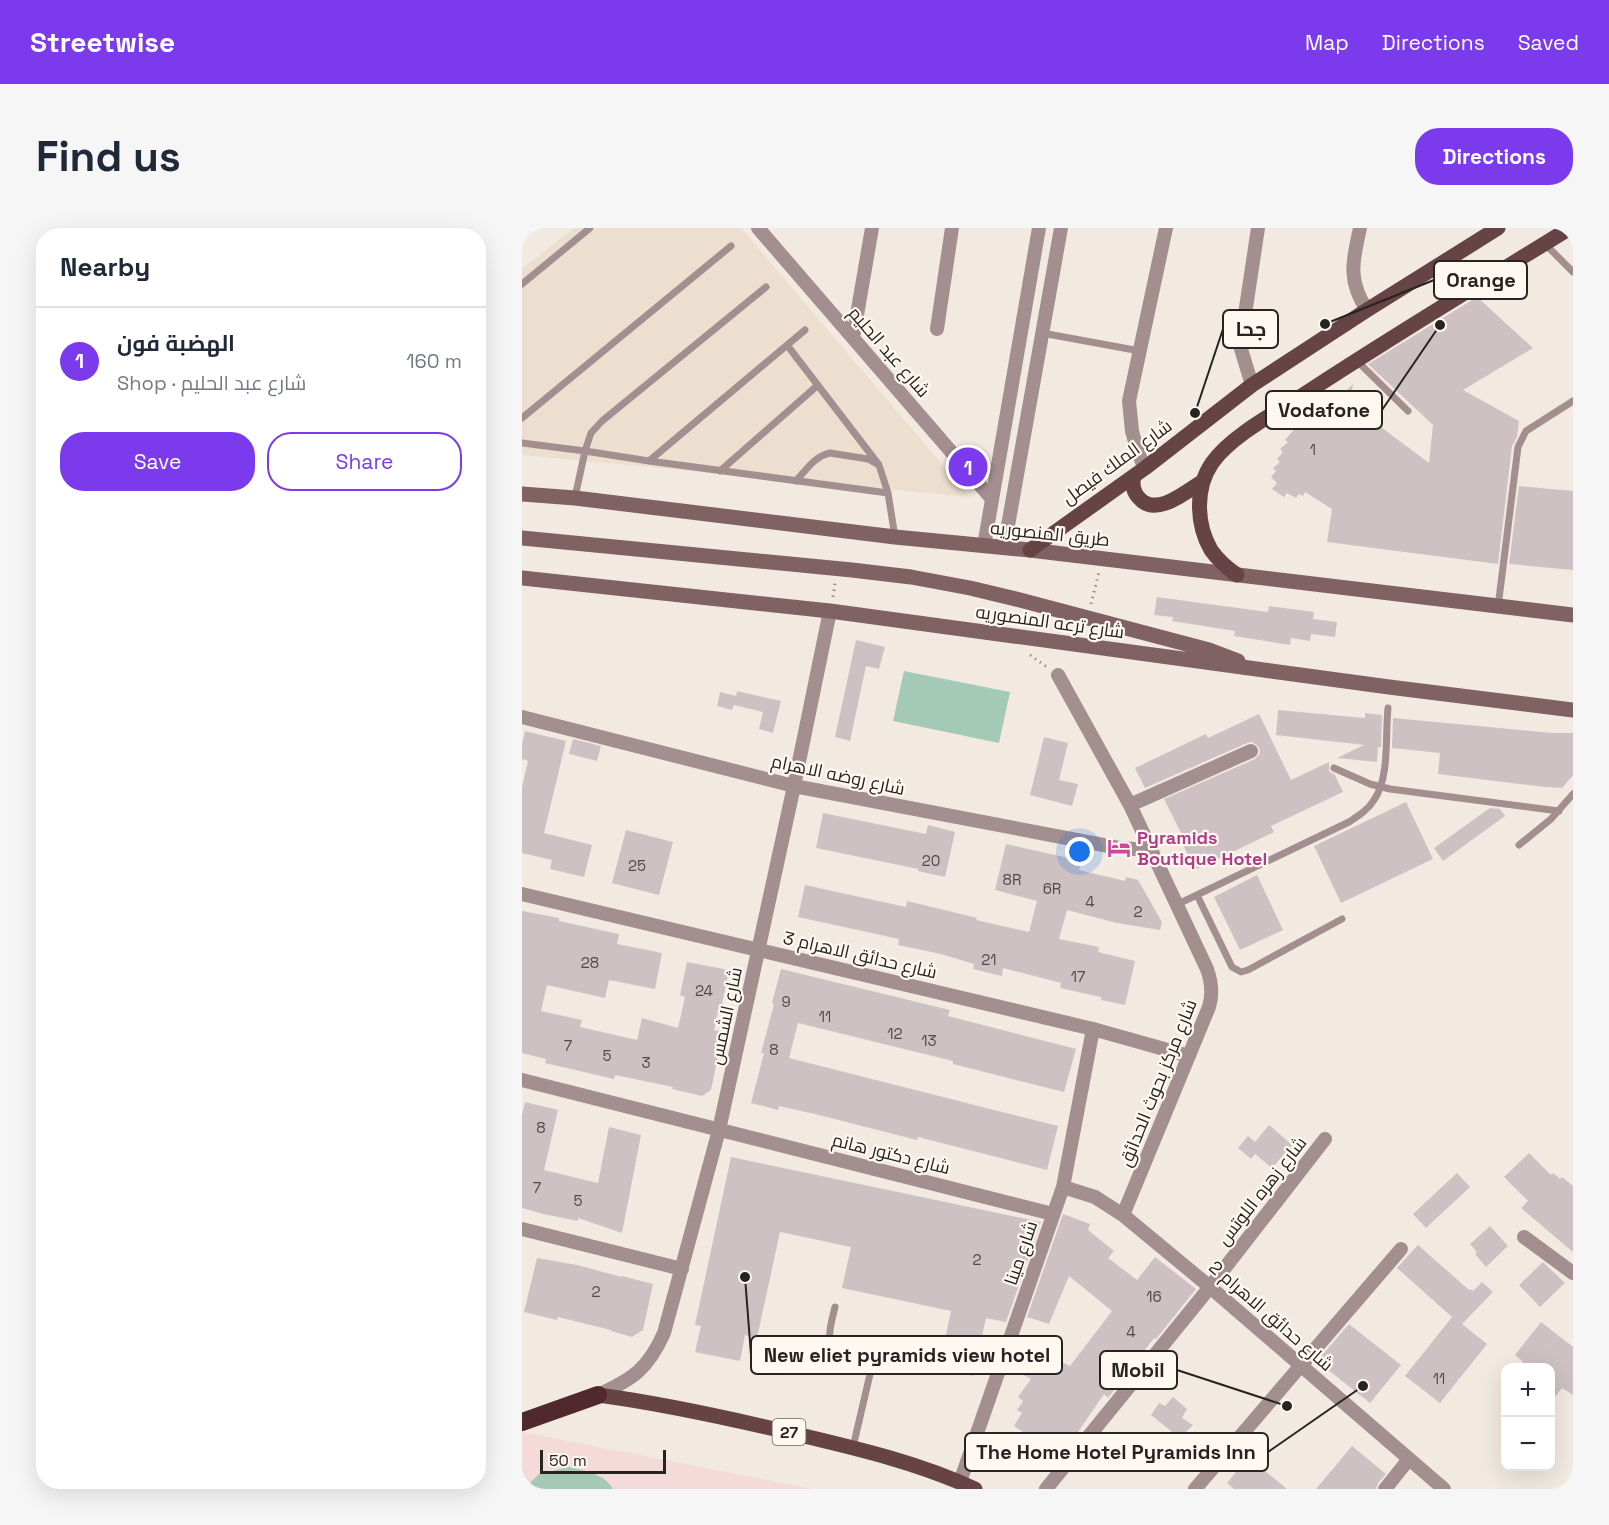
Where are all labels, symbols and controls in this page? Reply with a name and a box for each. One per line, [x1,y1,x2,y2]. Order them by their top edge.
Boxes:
text: Streetwise [30,24,175,60]
text: Map [1305,29,1349,56]
text: Directions [1382,29,1485,56]
text: Saved [1518,29,1579,56]
button: Directions [1415,128,1573,185]
text: Find us [36,130,181,183]
text: Nearby [60,250,150,284]
callout: Orange [1434,261,1527,299]
text: Orange [1446,267,1516,293]
street label: شارع عبد الحليم [843,301,935,403]
callout: جحا [1223,310,1278,348]
text: جحا [1236,316,1266,342]
text: الهضبة فون [117,329,235,357]
text: 1 [75,348,84,374]
text: 160 m [406,348,462,374]
text: Shop · شارع عبد الحليم [117,370,306,396]
callout: Vodafone [1266,391,1382,429]
text: Vodafone [1278,397,1370,423]
street label: شارع الملك فيصل [1057,414,1177,510]
button: Save [60,432,255,491]
button: Share [267,432,462,491]
house number: 1 [1310,440,1316,459]
pin: 1 [948,444,988,490]
street label: طريق المنصوريه [989,516,1111,552]
street label: شارع ترعه المنصوريه [974,600,1126,644]
street label: شارع روضه الاهرام [769,749,907,801]
place label: Pyramids Boutique Hotel [1137,826,1267,870]
hotel icon: Pyramids Boutique Hotel [1106,835,1132,861]
your location [1065,837,1094,866]
house number: 20 [922,851,940,870]
house number: 25 [628,856,646,875]
house number: 8R [1003,870,1021,889]
house number: 6R [1043,879,1061,898]
house number: 4 [1085,892,1095,911]
house number: 2 [1133,902,1143,921]
street label: شارع حدائق الاهرام 3 [781,926,939,984]
house number: 21 [981,950,997,969]
house number: 28 [581,953,599,972]
street label: شارع الشمس [704,965,748,1067]
house number: 17 [1071,967,1085,986]
house number: 24 [695,981,713,1000]
house number: 9 [781,992,791,1011]
street label: شارع مركز بحوث الحدائق [1113,996,1203,1170]
house number: 11 [819,1007,831,1026]
house number: 12 [887,1024,903,1043]
house number: 13 [921,1031,937,1050]
house number: 7 [564,1036,572,1055]
house number: 8 [769,1040,779,1059]
house number: 5 [603,1046,612,1065]
house number: 3 [641,1053,651,1072]
house number: 8 [536,1118,546,1137]
street label: شارع دكتور هانم [829,1128,953,1180]
street label: شارع زهره اللوتس [1212,1132,1312,1250]
house number: 7 [533,1178,541,1197]
house number: 5 [574,1191,583,1210]
street label: شارع مينا [999,1217,1043,1289]
house number: 2 [972,1250,982,1269]
street label: شارع حدائق الاهرام 2 [1204,1255,1338,1377]
house number: 2 [591,1282,601,1301]
house number: 16 [1146,1287,1162,1306]
house number: 4 [1126,1322,1136,1341]
callout: New eliet pyramids view hotel [751,1336,1062,1374]
text: New eliet pyramids view hotel [764,1342,1050,1368]
callout: Mobil [1100,1351,1177,1389]
text: Mobil [1111,1357,1165,1383]
map controls [1501,1363,1555,1471]
button: + [1501,1363,1555,1417]
house number: 11 [1433,1369,1445,1388]
button: − [1501,1417,1555,1471]
road number: 27 [772,1419,806,1445]
callout: The Home Hotel Pyramids Inn [965,1433,1268,1471]
text: The Home Hotel Pyramids Inn [976,1439,1256,1465]
scale bar [540,1447,666,1474]
text: 50 m [549,1450,587,1471]

